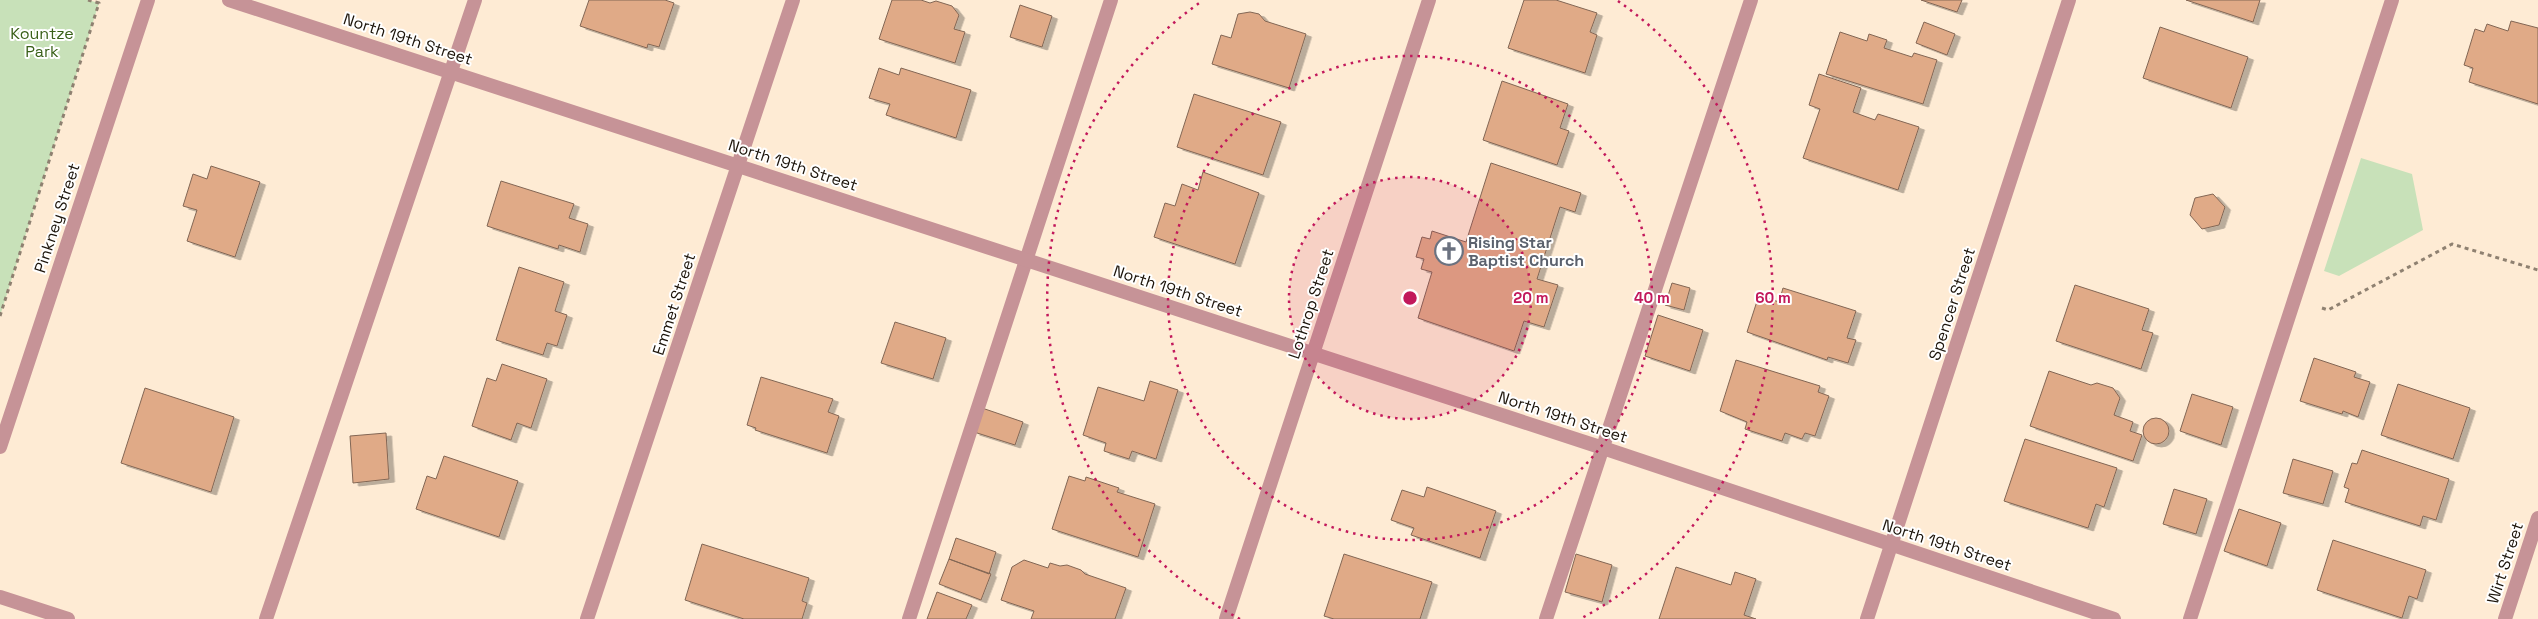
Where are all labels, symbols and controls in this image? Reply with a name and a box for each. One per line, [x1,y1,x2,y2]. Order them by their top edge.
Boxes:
street label: North 19th Street [341,8,475,70]
park label: Kountze Park [10,23,74,62]
street label: North 19th Street [726,134,860,196]
street label: Pinkney Street [29,161,85,275]
place label: Rising Star Baptist Church [1468,232,1584,271]
church icon: Rising Star Baptist Church [1434,236,1464,266]
street label: Spencer Street [1924,245,1980,363]
street label: Lothrop Street [1283,246,1339,362]
street label: Emmet Street [648,250,700,358]
street label: North 19th Street [1111,260,1245,322]
text: 20 m [1513,288,1549,307]
text: 40 m [1634,288,1670,307]
text: 60 m [1755,288,1791,307]
centre of rings [1401,289,1419,307]
street label: North 19th Street [1496,386,1630,448]
street label: North 19th Street [1880,514,2014,576]
street label: Wirt Street [2482,520,2528,606]

